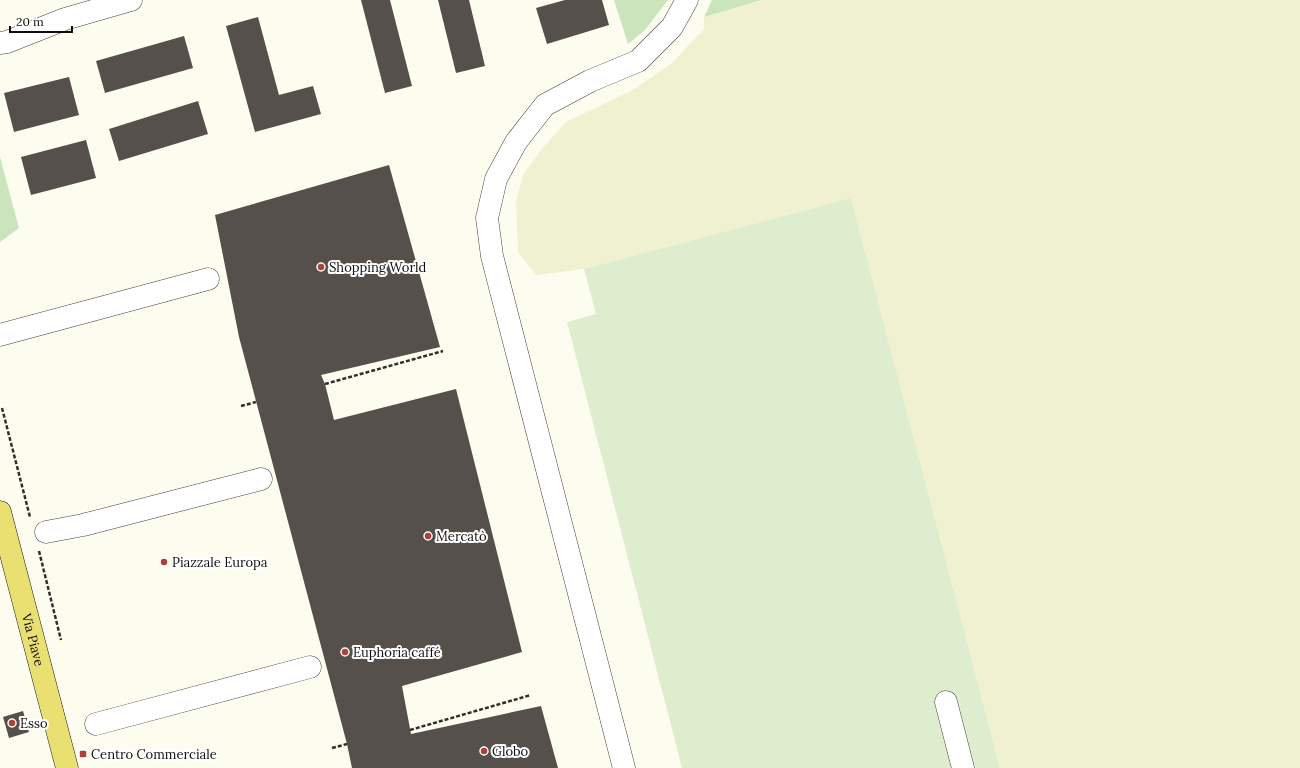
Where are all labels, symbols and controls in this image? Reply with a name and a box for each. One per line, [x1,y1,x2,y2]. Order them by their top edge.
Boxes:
scale bar [10,8,72,34]
text: 20 m [16,14,44,29]
place label: Shopping World [329,259,427,276]
marker: Shopping World [316,262,326,272]
place label: Mercatò [436,528,487,545]
marker: Mercatò [423,531,433,541]
place label: Piazzale Europa [172,554,268,571]
marker: Piazzale Europa [159,557,169,567]
street label: Via Piave [18,611,48,668]
place label: Euphoria caffé [353,644,441,661]
marker: Euphoria caffé [340,647,350,657]
place label: Esso [20,715,48,732]
marker: Esso [7,718,17,728]
place label: Globo [492,743,529,760]
place label: Centro Commerciale [91,746,217,763]
marker: Globo [479,746,489,756]
marker: Centro Commerciale [78,749,88,759]

